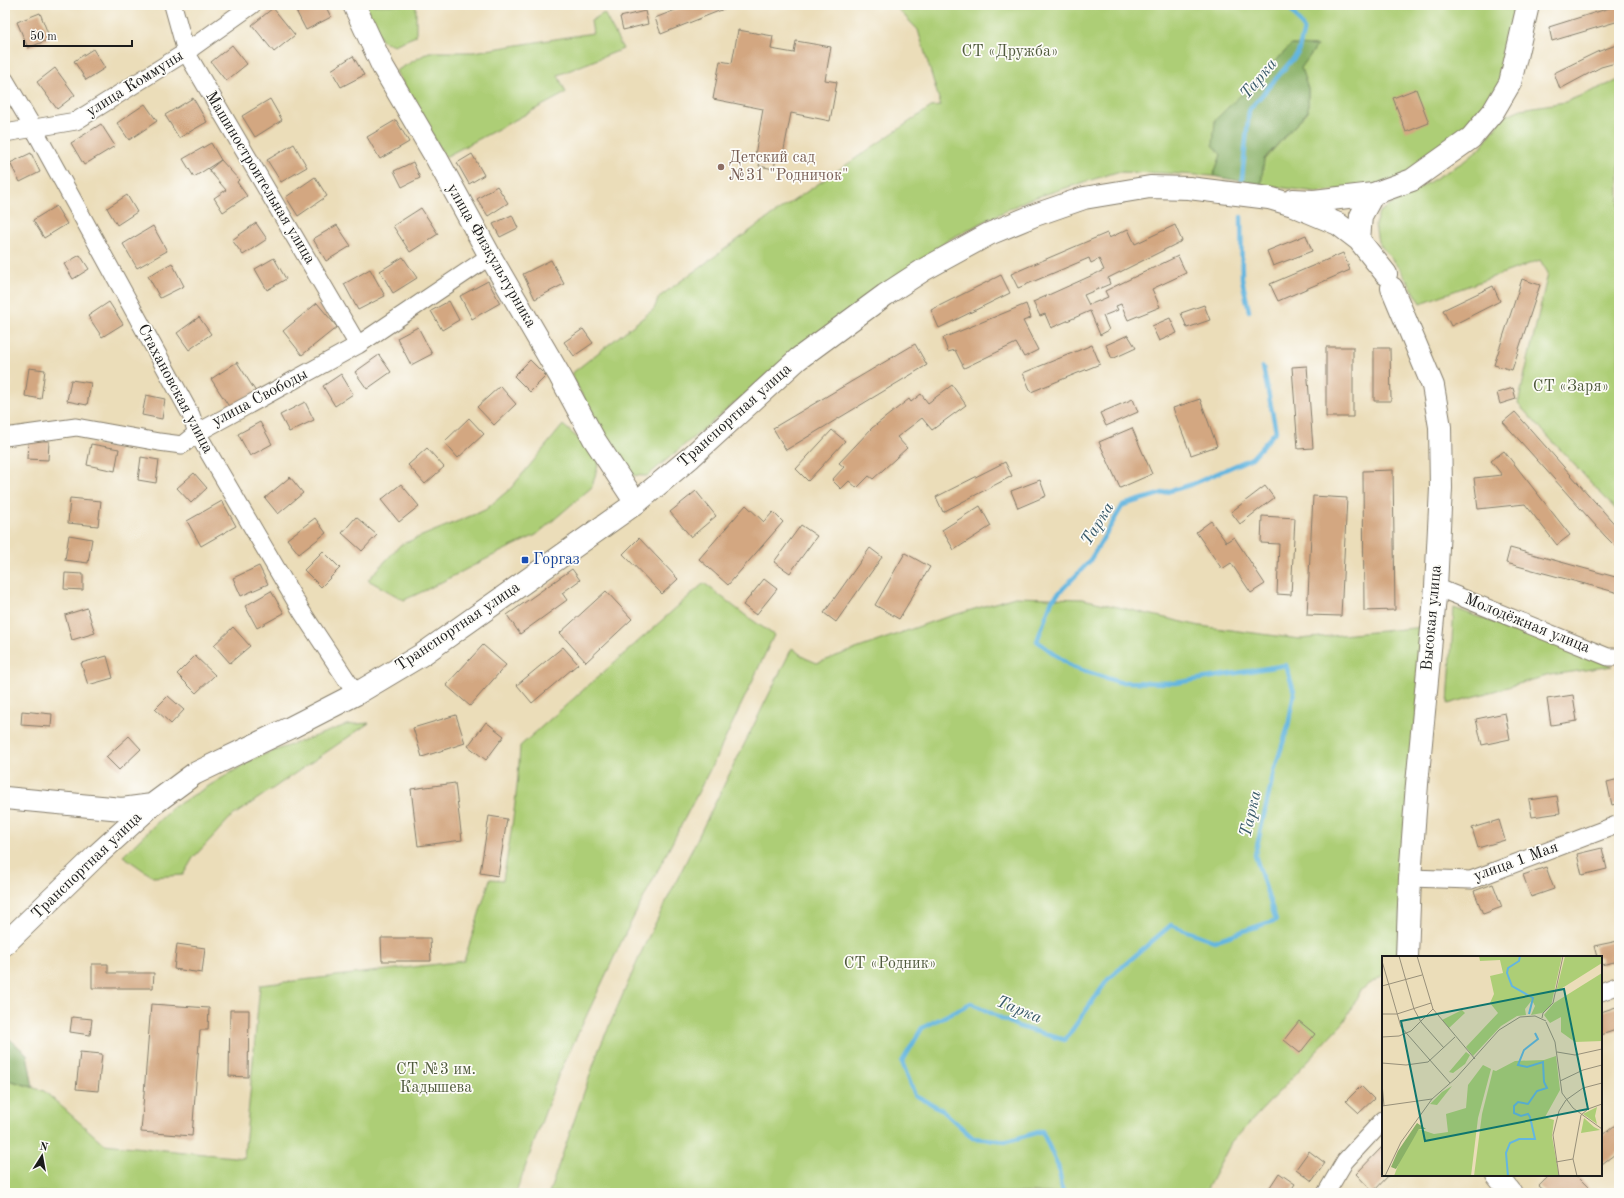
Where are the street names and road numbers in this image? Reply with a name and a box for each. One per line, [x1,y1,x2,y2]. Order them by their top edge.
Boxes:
street label: улица Коммуны [84,48,186,120]
street label: Машиностроительная улица [202,89,318,267]
street label: улица Физкультурника [443,181,539,331]
street label: Стахановская улица [134,322,216,456]
street label: Транспортная улица [675,361,795,471]
street label: улица Свободы [210,366,310,430]
street label: Высокая улица [1419,564,1445,672]
street label: Транспортная улица [393,579,523,675]
street label: Молодёжная улица [1462,591,1592,657]
street label: Транспортная улица [29,809,145,923]
street label: улица 1 Мая [1472,839,1560,885]

